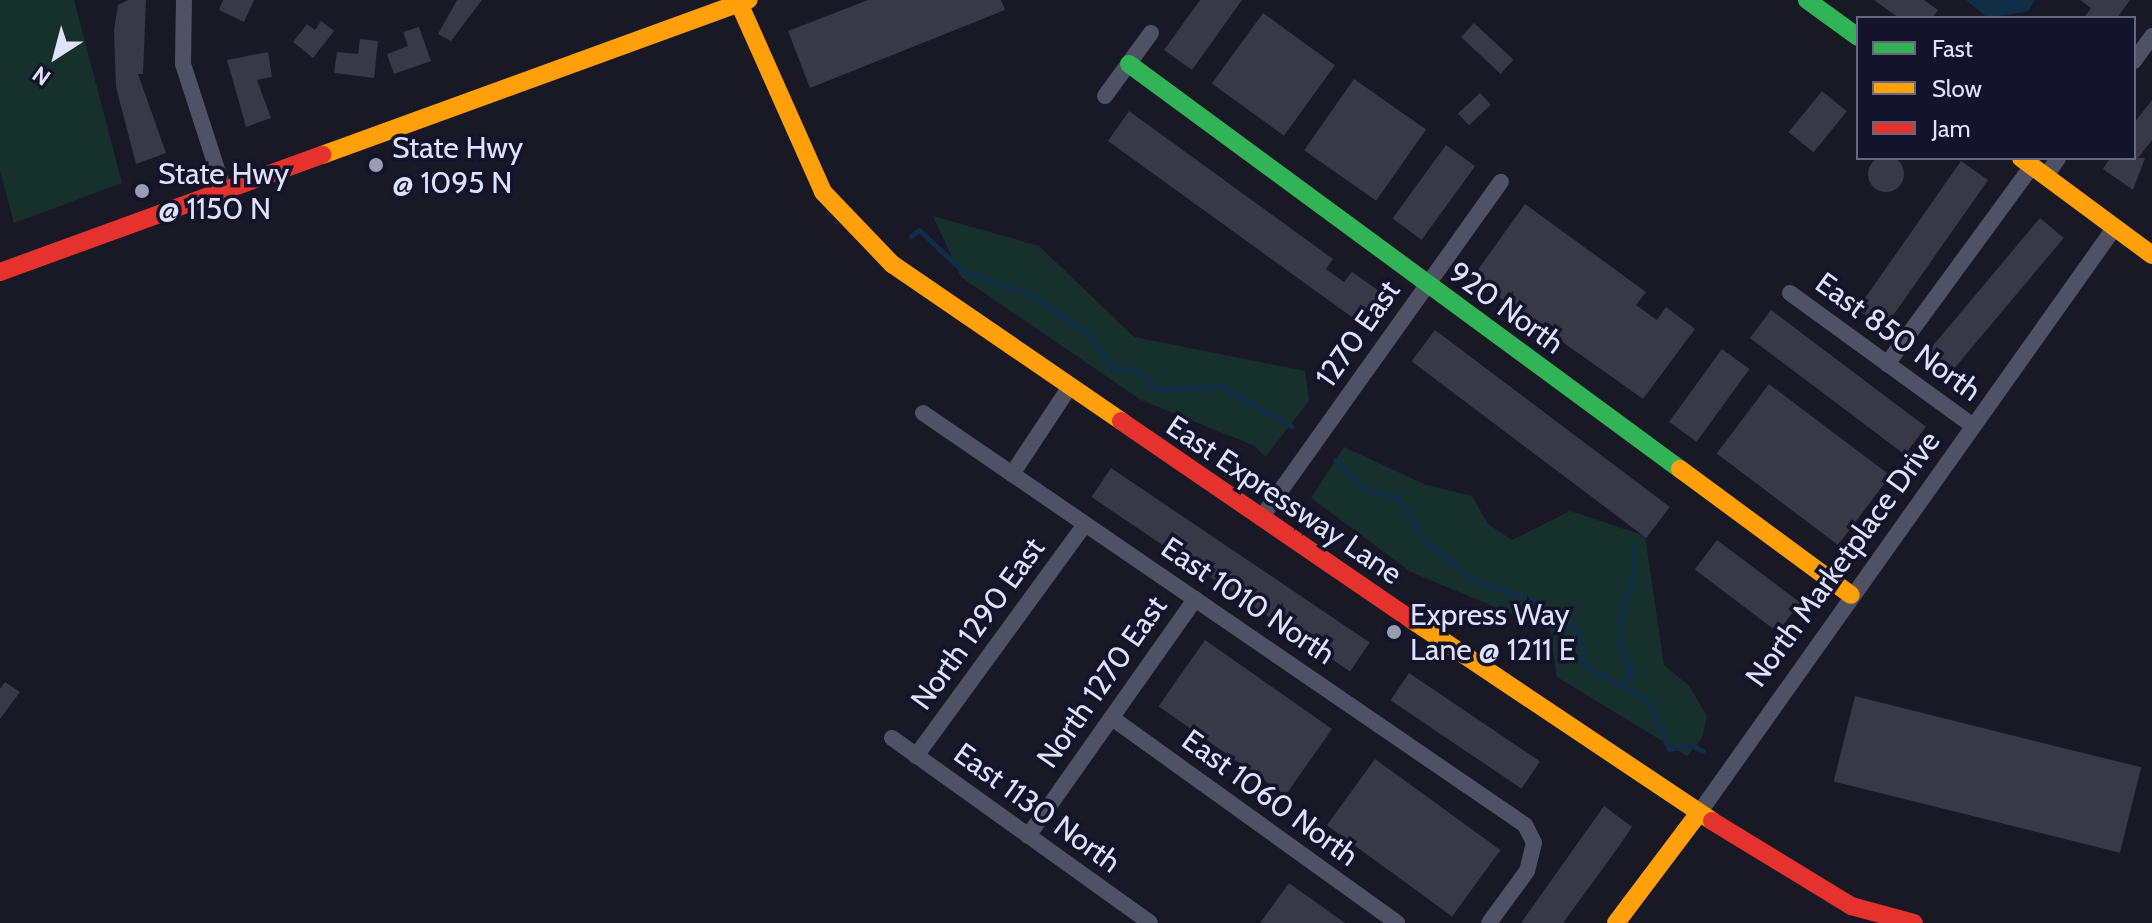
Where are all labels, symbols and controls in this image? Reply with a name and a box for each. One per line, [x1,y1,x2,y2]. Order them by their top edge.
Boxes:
north arrow [16,16,96,96]
legend [1856,16,2136,160]
text: Fast [1932,34,1973,63]
text: N [27,60,56,91]
text: Slow [1932,74,1982,103]
text: Jam [1932,114,1970,143]
place label: State Hwy @ 1095 N [392,130,523,200]
place label: State Hwy @ 1150 N [158,156,289,226]
marker: State Hwy @ 1095 N [367,156,385,174]
marker: State Hwy @ 1150 N [133,182,151,200]
street label: 920 North [1441,254,1571,362]
street label: East 850 North [1808,265,1988,409]
street label: 1270 East [1308,274,1408,394]
street label: East Expressway Lane [1160,408,1408,592]
street label: North Marketplace Drive [1738,424,1948,694]
street label: East 1010 North [1154,530,1342,672]
street label: North 1290 East [904,531,1052,717]
street label: North 1270 East [1030,589,1174,775]
place label: Express Way Lane @ 1211 E [1410,597,1575,668]
marker: Express Way Lane @ 1211 E [1385,623,1403,641]
street label: East 1060 North [1175,722,1365,874]
street label: East 1130 North [947,736,1127,880]

